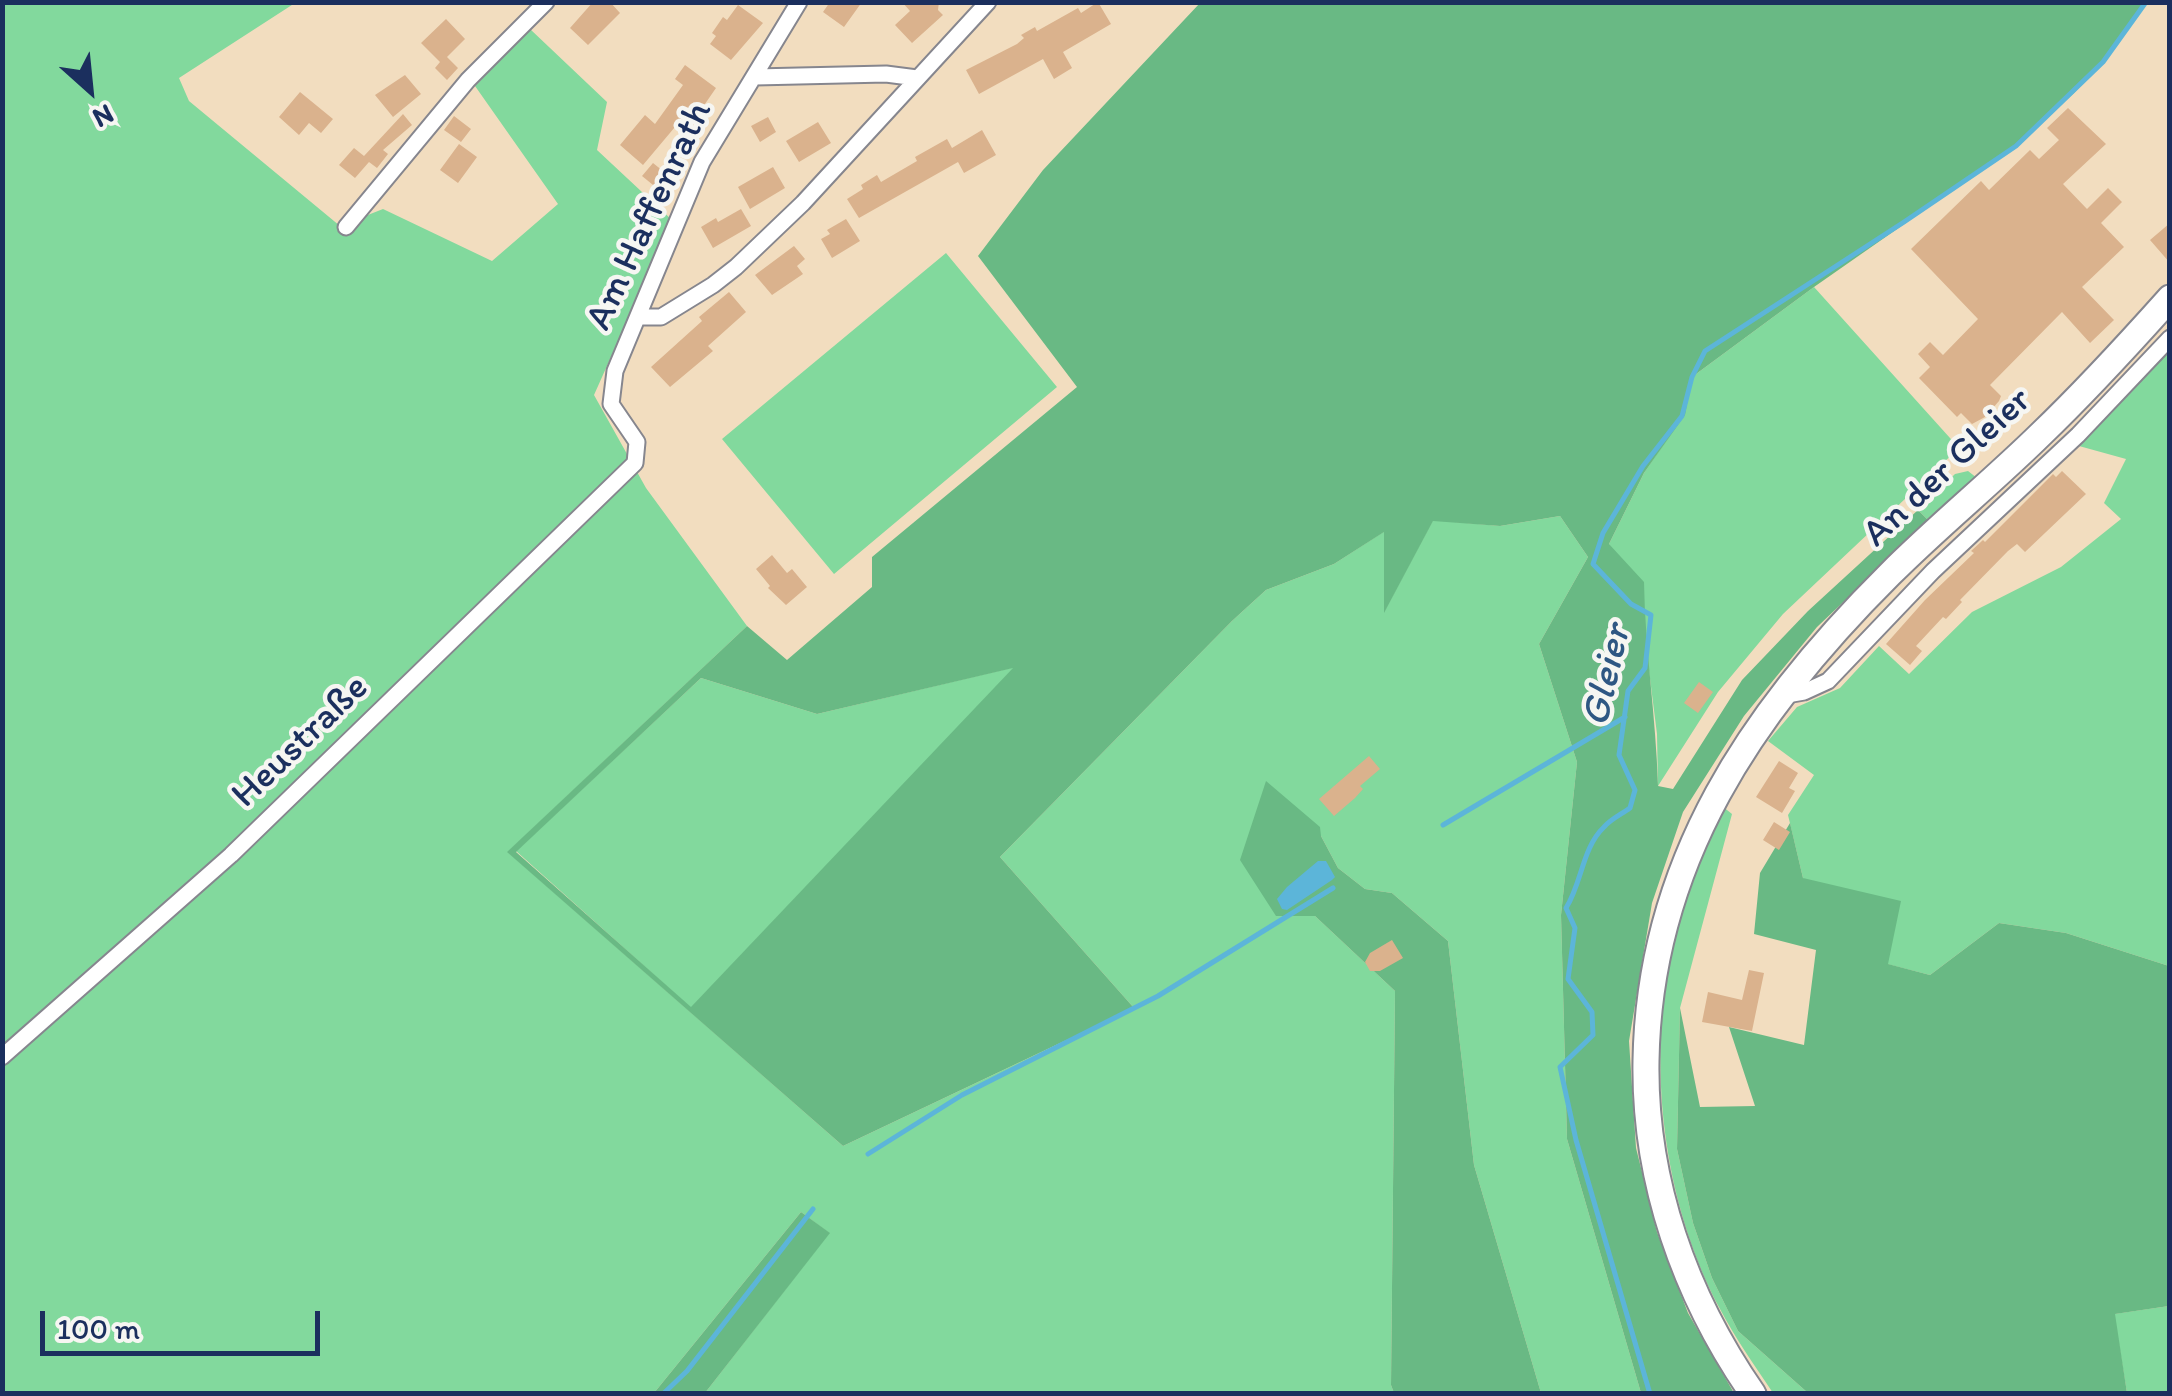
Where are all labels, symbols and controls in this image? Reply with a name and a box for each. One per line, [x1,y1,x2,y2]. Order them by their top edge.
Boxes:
north arrow [40,40,140,140]
street label: Am Haffenrath [577,94,723,338]
text: N [87,97,120,136]
street label: An der Gleier [1854,378,2042,558]
water label: Gleier [1573,621,1643,731]
street label: Heustraße [223,666,379,818]
scale bar [45,1291,325,1353]
text: 100 m [57,1310,140,1347]

